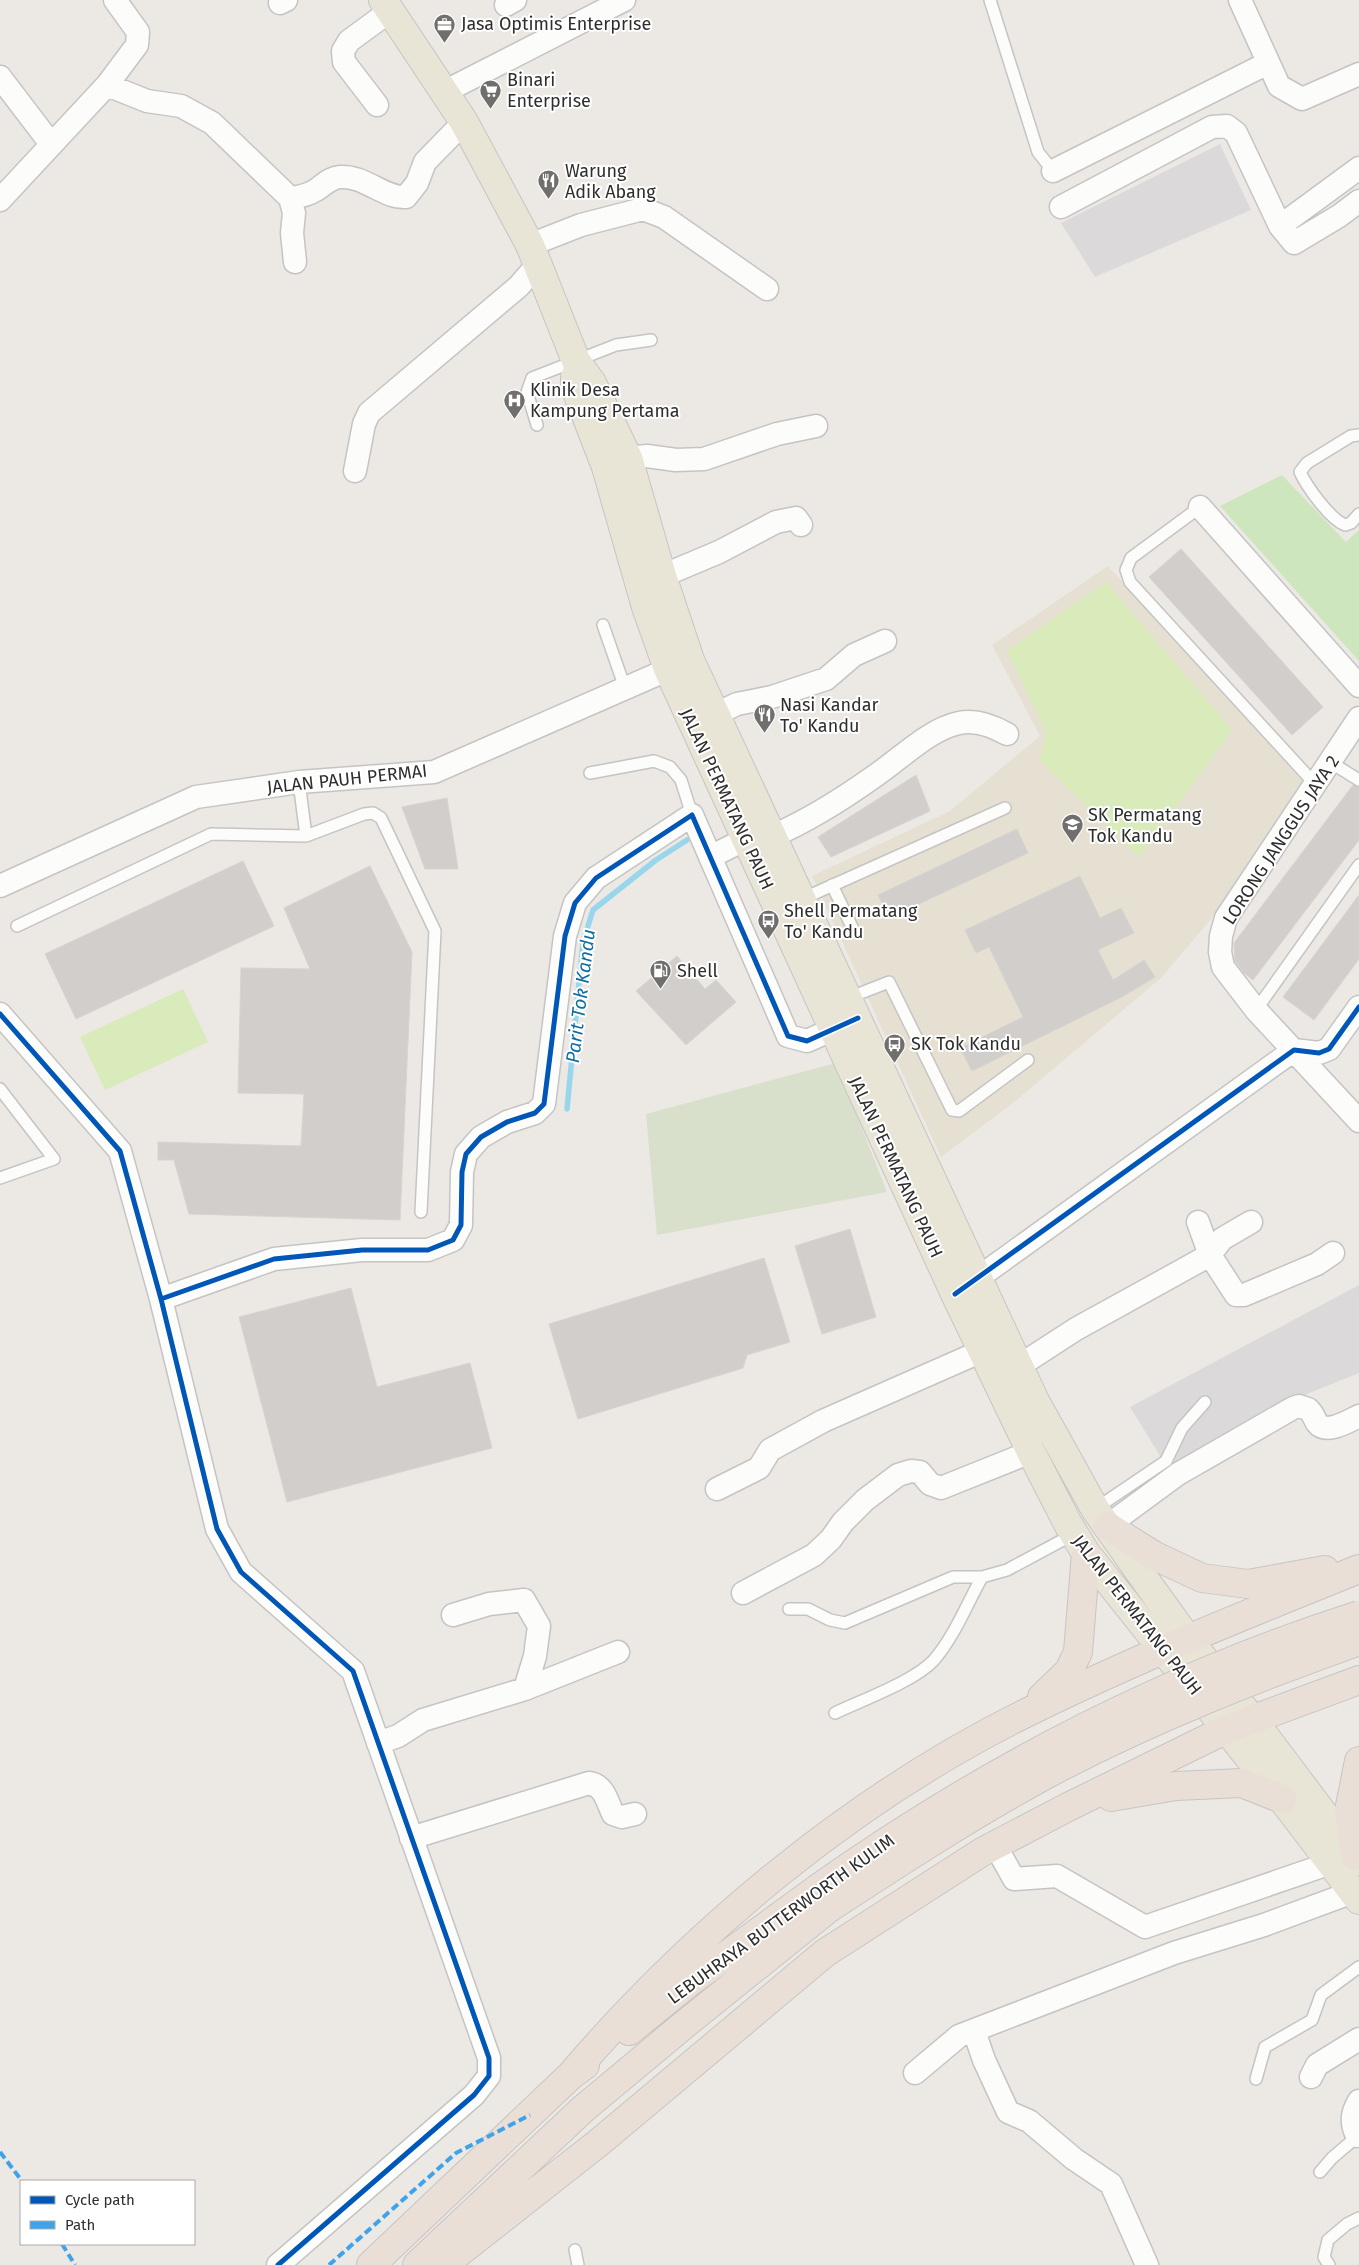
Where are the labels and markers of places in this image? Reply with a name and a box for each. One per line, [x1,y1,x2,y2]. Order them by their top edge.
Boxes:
office icon: Jasa Optimis Enterprise [433,12,457,43]
place label: Jasa Optimis Enterprise [461,13,651,35]
place label: Binari Enterprise [507,69,591,112]
supermarket icon: Binari Enterprise [479,78,503,109]
place label: Warung Adik Abang [565,160,656,203]
restaurant icon: Warung Adik Abang [537,169,561,200]
place label: Klinik Desa Kampung Pertama [530,379,680,422]
hospital icon: Klinik Desa Kampung Pertama [502,388,526,419]
place label: Nasi Kandar To' Kandu [780,694,879,737]
restaurant icon: Nasi Kandar To' Kandu [752,703,776,734]
place label: SK Permatang Tok Kandu [1088,804,1202,847]
school or university icon: SK Permatang Tok Kandu [1060,813,1084,844]
place label: Shell Permatang To' Kandu [784,900,918,943]
bus stop icon: Shell Permatang To' Kandu [756,909,780,940]
fuel station icon: Shell [649,959,673,990]
place label: Shell [677,960,718,982]
bus stop icon: SK Tok Kandu [883,1032,907,1063]
place label: SK Tok Kandu [911,1033,1021,1055]

